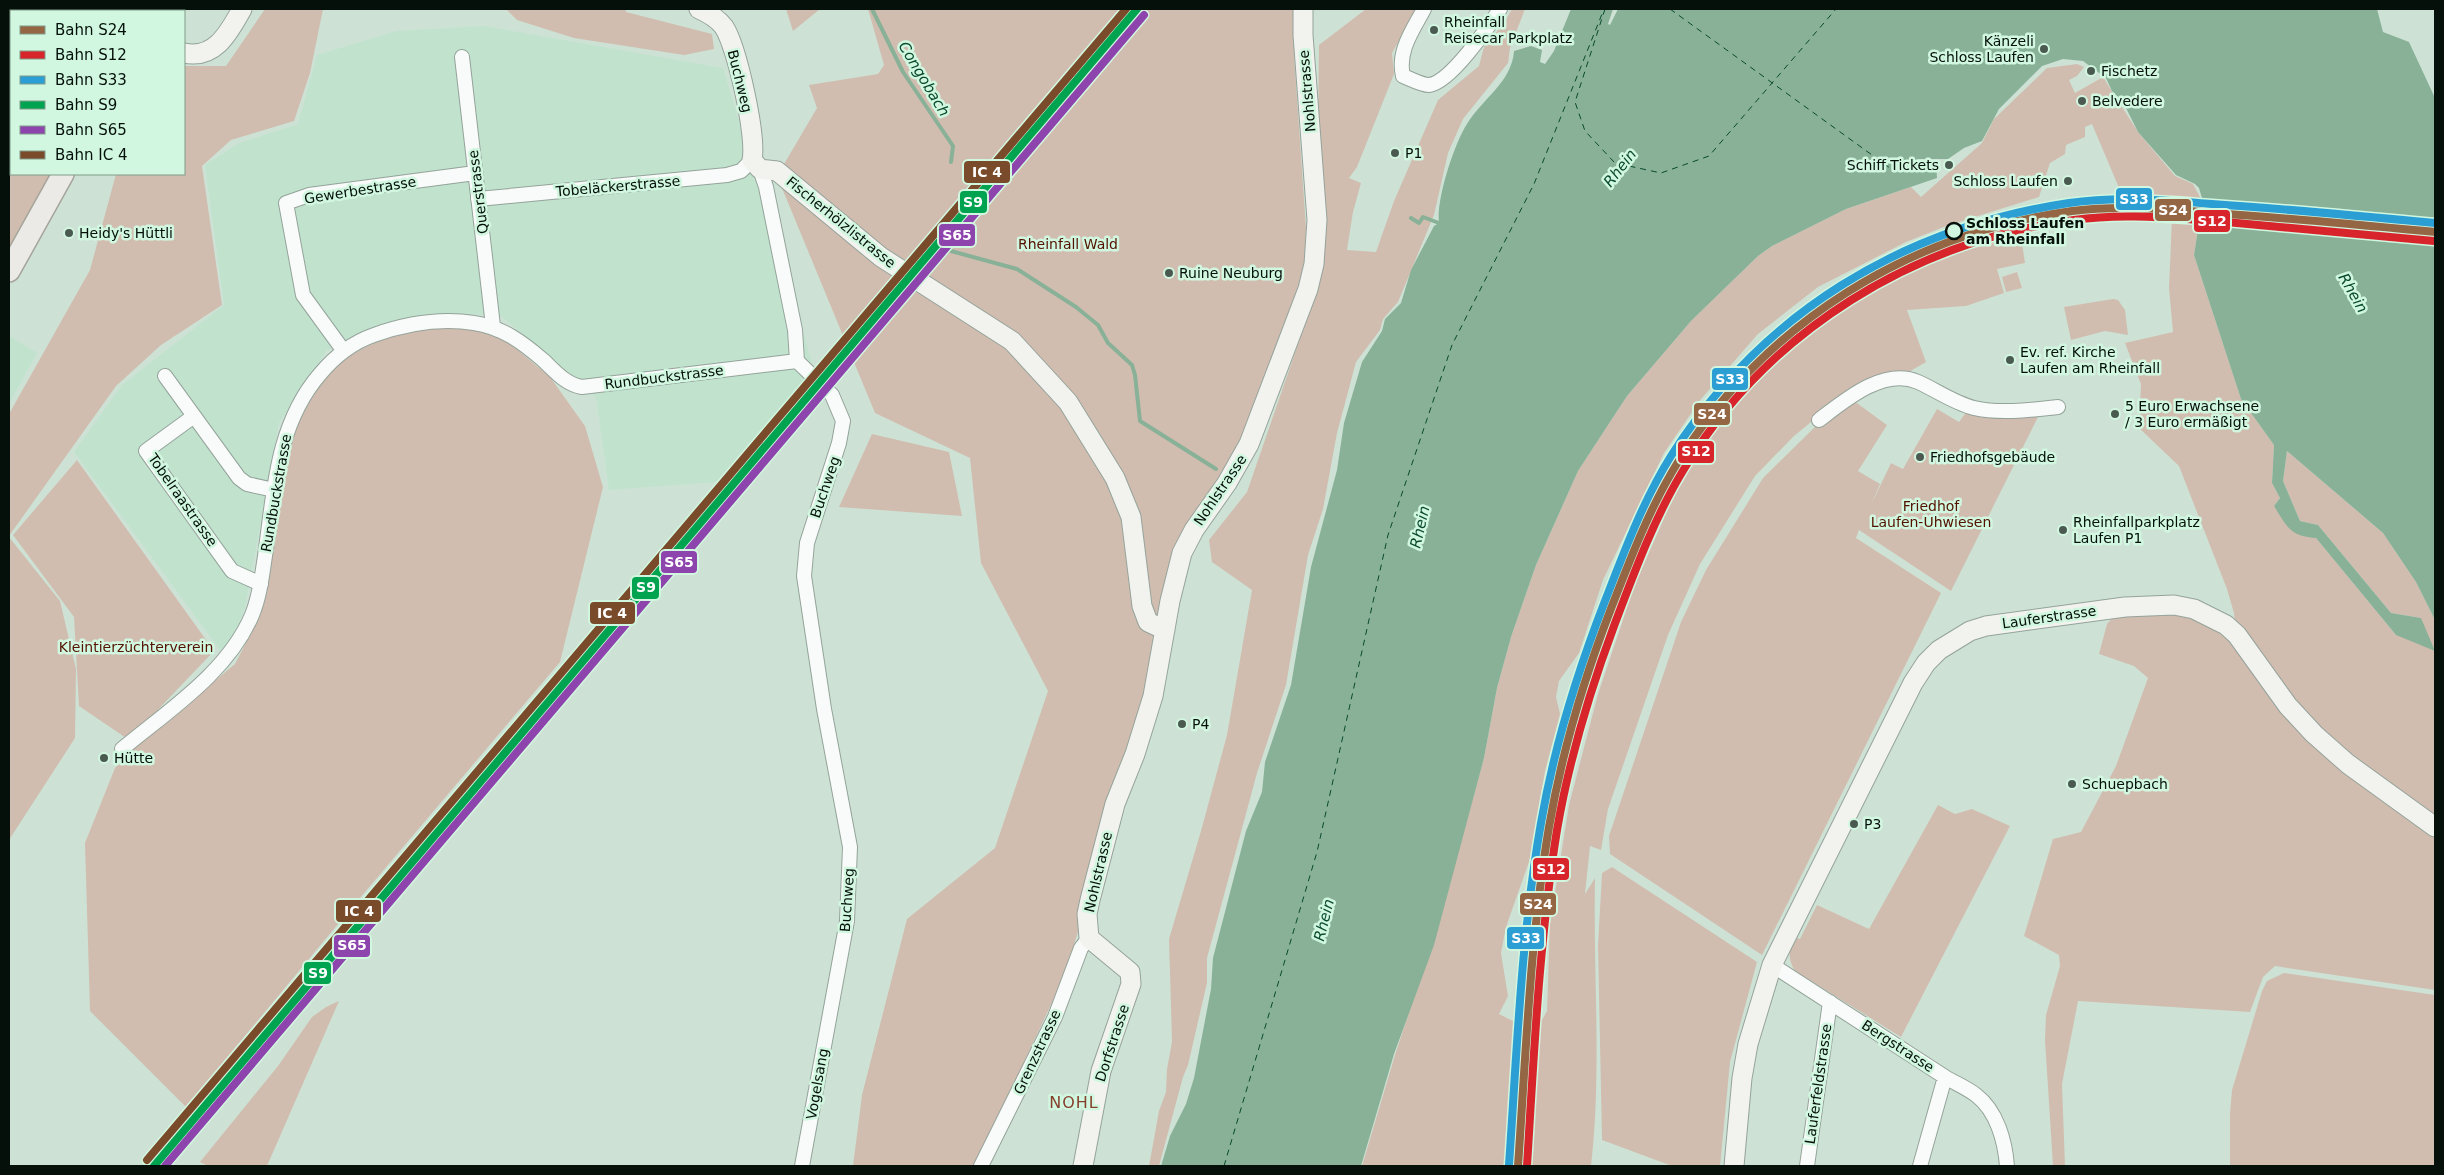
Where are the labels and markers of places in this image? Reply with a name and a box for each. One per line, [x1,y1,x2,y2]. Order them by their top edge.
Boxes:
place label: Rheinfall Reisecar Parkplatz [1444,14,1572,46]
marker: Rheinfall Reisecar Parkplatz [1428,24,1440,36]
place label: Känzeli Schloss Laufen [1929,33,2034,65]
marker: Känzeli Schloss Laufen [2038,43,2050,55]
place label: Fischetz [2101,63,2157,79]
marker: Fischetz [2085,65,2097,77]
place label: Belvedere [2092,93,2163,109]
marker: Belvedere [2076,95,2088,107]
place label: P1 [1405,145,1422,161]
marker: P1 [1389,147,1401,159]
place label: Schiff Tickets [1847,157,1939,173]
marker: Schiff Tickets [1943,159,1955,171]
place label: Schloss Laufen [1953,173,2058,189]
marker: Schloss Laufen [2062,175,2074,187]
place label: Schloss Laufen am Rheinfall [1966,215,2084,247]
marker: Schloss Laufen am Rheinfall [1945,222,1963,240]
place label: Heidy's Hüttli [79,225,173,241]
marker: Heidy's Hüttli [63,227,75,239]
place label: Ruine Neuburg [1179,265,1283,281]
marker: Ruine Neuburg [1163,267,1175,279]
place label: Ev. ref. Kirche Laufen am Rheinfall [2020,344,2160,376]
marker: Ev. ref. Kirche Laufen am Rheinfall [2004,354,2016,366]
place label: 5 Euro Erwachsene / 3 Euro ermäßigt [2125,398,2259,430]
marker: 5 Euro Erwachsene / 3 Euro ermäßigt [2109,408,2121,420]
place label: Friedhofsgebäude [1930,449,2055,465]
marker: Friedhofsgebäude [1914,451,1926,463]
place label: Rheinfallparkplatz Laufen P1 [2073,514,2200,546]
marker: Rheinfallparkplatz Laufen P1 [2057,524,2069,536]
place label: P4 [1192,716,1209,732]
marker: P4 [1176,718,1188,730]
place label: Hütte [114,750,153,766]
marker: Hütte [98,752,110,764]
place label: Schuepbach [2082,776,2168,792]
marker: Schuepbach [2066,778,2078,790]
place label: P3 [1864,816,1881,832]
marker: P3 [1848,818,1860,830]

